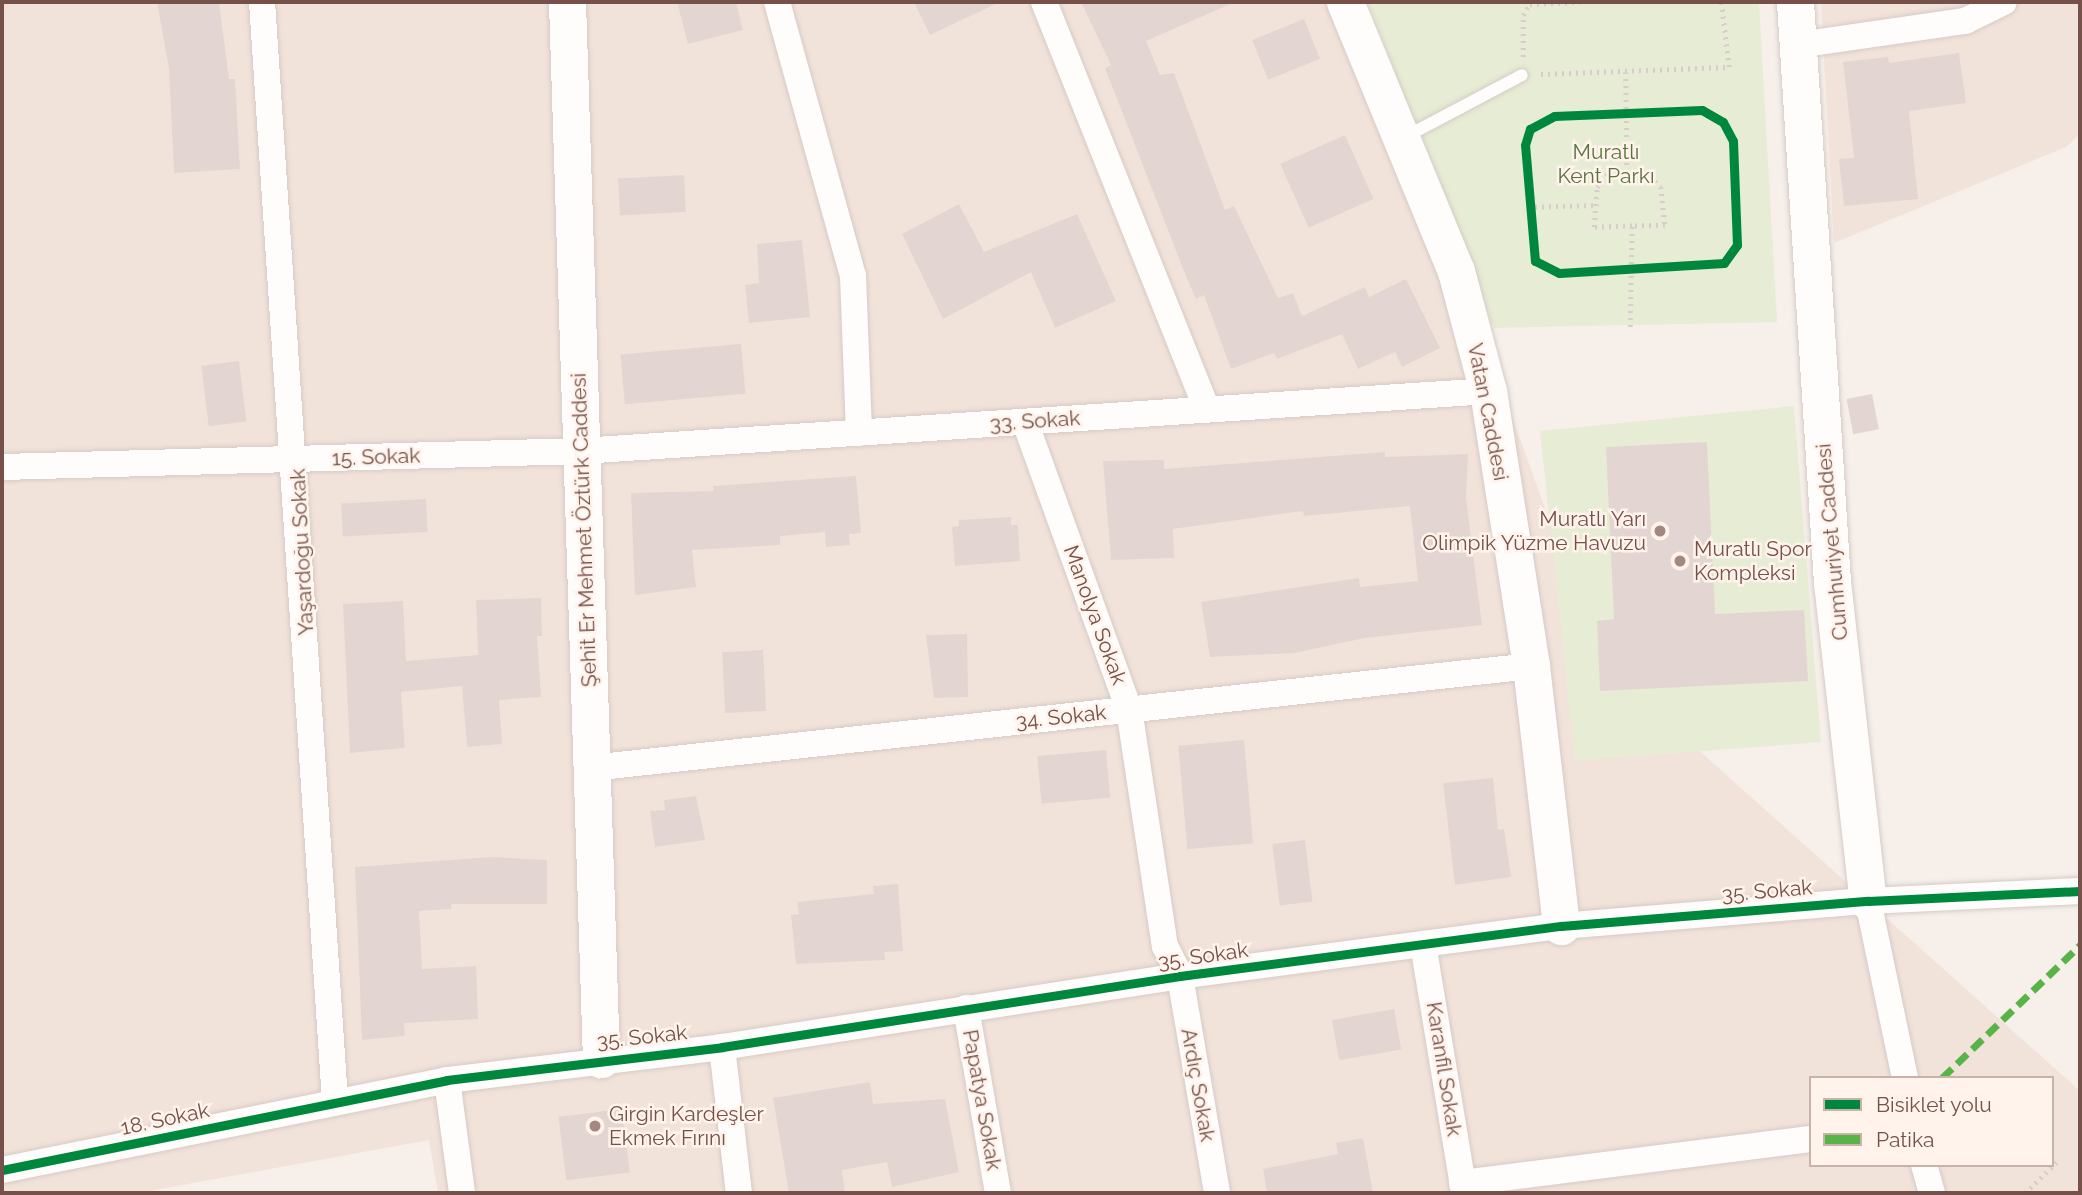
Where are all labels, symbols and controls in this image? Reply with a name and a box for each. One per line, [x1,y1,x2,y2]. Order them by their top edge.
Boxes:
park label: Muratlı Kent Parkı [1557,139,1655,189]
street label: Vatan Caddesi [1462,341,1514,483]
street label: Şehit Er Mehmet Öztürk Caddesi [566,372,602,688]
street label: 33. Sokak [989,405,1081,437]
street label: 15. Sokak [331,443,421,471]
street label: Cumhuriyet Caddesi [1811,443,1853,641]
street label: Yaşardoğu Sokak [285,468,319,636]
place label: Muratlı Yarı Olimpik Yüzme Havuzu [1421,506,1646,556]
marker: Muratlı Yarı Olimpik Yüzme Havuzu [1652,523,1668,539]
place label: Muratlı Spor Kompleksi [1694,536,1812,586]
street label: Manolya Sokak [1058,542,1132,688]
marker: Muratlı Spor Kompleksi [1672,553,1688,569]
street label: 34. Sokak [1014,700,1108,734]
street label: 35. Sokak [1721,874,1813,908]
street label: 35. Sokak [1156,937,1250,975]
street label: Karanfil Sokak [1421,1000,1467,1138]
street label: 35. Sokak [595,1020,689,1054]
street label: Ardıç Sokak [1176,1026,1220,1144]
street label: Papatya Sokak [957,1028,1007,1172]
legend [1809,1076,2054,1167]
text: Bisiklet yolu [1876,1092,1992,1117]
street label: 18. Sokak [119,1097,211,1141]
place label: Girgin Kardeşler Ekmek Fırını [609,1101,764,1151]
marker: Girgin Kardeşler Ekmek Fırını [587,1118,603,1134]
text: Patika [1876,1127,1934,1152]

